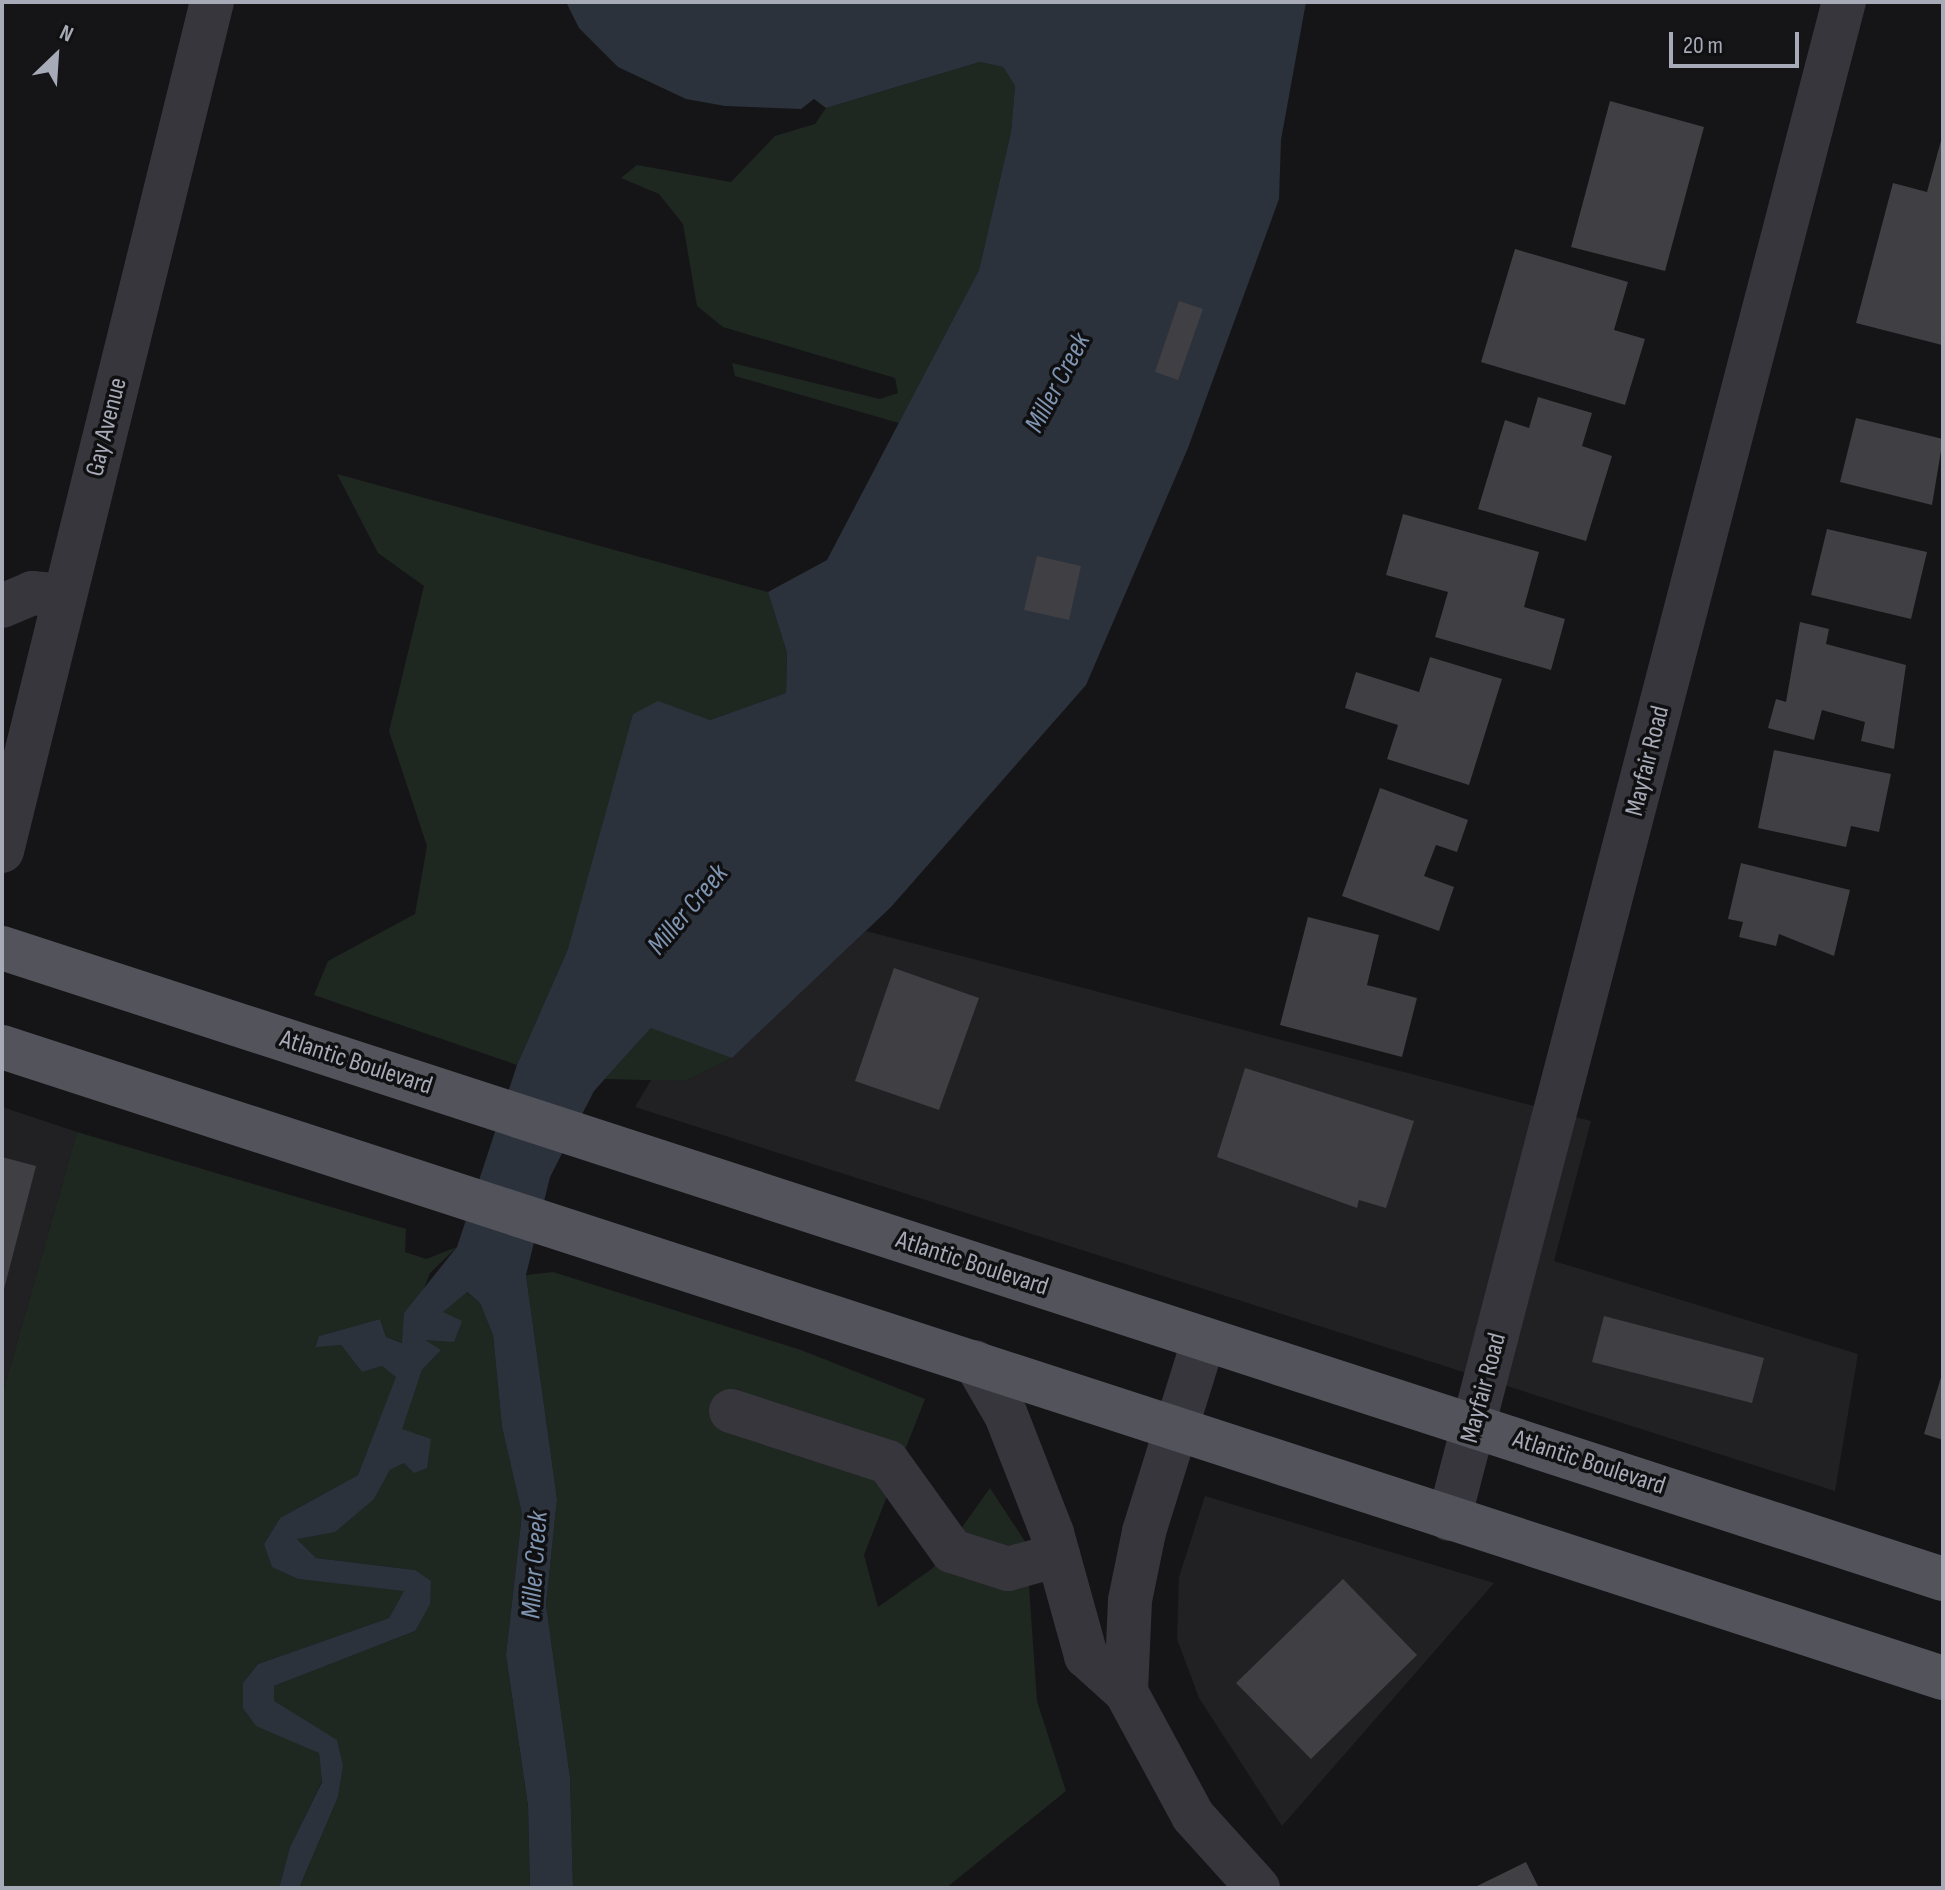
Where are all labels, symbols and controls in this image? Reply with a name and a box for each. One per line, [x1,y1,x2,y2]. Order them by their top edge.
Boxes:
north arrow [16,16,96,96]
scale bar [1673,16,1803,66]
text: N [55,19,77,49]
text: 20 m [1683,31,1723,60]
water label: Miller Creek [1018,328,1098,438]
street label: Gay Avenue [80,375,134,479]
street label: Mayfair Road [1619,703,1677,819]
water label: Miller Creek [641,858,735,962]
street label: Atlantic Boulevard [276,1024,436,1102]
street label: Atlantic Boulevard [892,1225,1052,1303]
street label: Mayfair Road [1454,1330,1514,1446]
street label: Atlantic Boulevard [1509,1424,1669,1502]
water label: Miller Creek [514,1510,556,1620]

